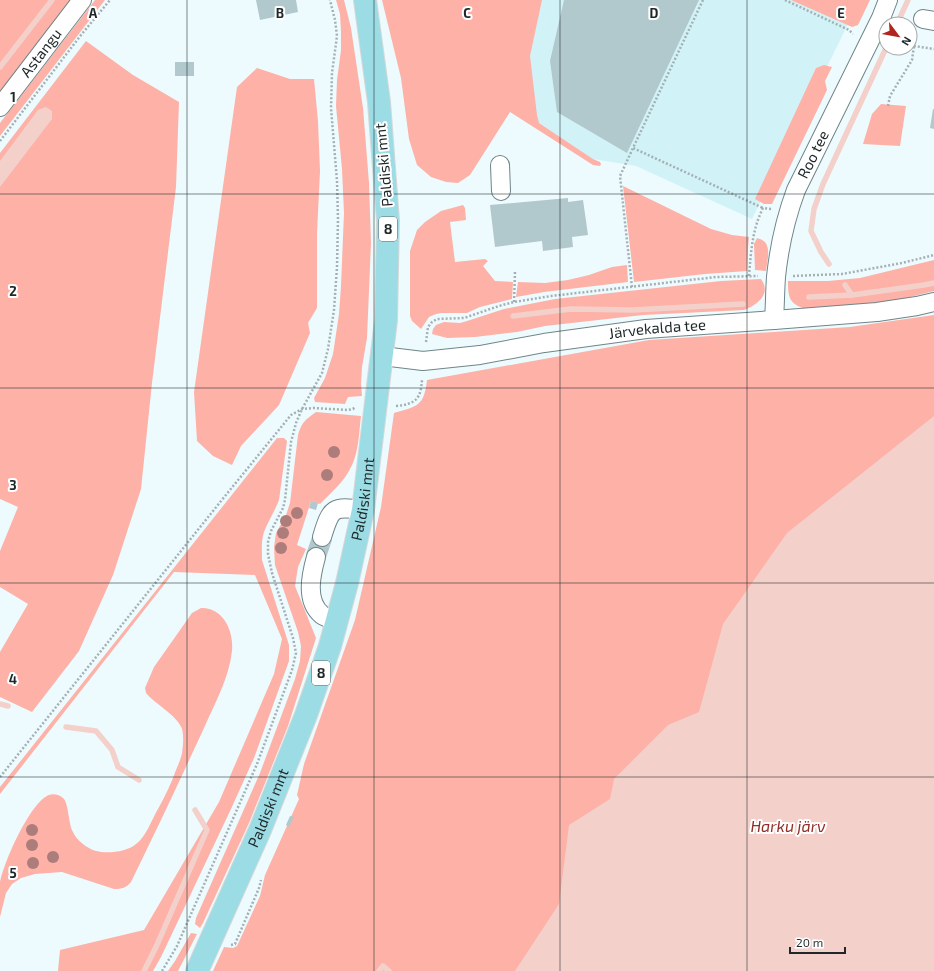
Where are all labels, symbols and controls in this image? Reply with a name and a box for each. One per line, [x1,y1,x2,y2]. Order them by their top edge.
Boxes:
text: A [89,5,98,21]
text: B [276,5,284,21]
text: C [463,5,471,21]
text: D [650,5,659,21]
text: E [837,5,845,21]
north arrow [878,16,918,56]
street label: Astangu [16,24,65,80]
text: N [899,35,915,48]
text: 1 [10,89,16,105]
street label: Paldiski mnt [370,122,396,208]
street label: Roo tee [793,127,832,181]
road number: 8 [379,217,397,241]
text: 2 [9,283,17,299]
street label: Järvekalda tee [608,315,706,342]
street label: Paldiski mnt [347,456,377,542]
text: 3 [9,477,17,493]
road number: 8 [312,661,330,685]
text: 4 [9,671,17,687]
street label: Paldiski mnt [243,765,292,850]
water label: Harku järv [750,816,826,836]
text: 5 [9,865,17,881]
scale bar [790,929,845,955]
text: 20 m [796,935,823,949]

